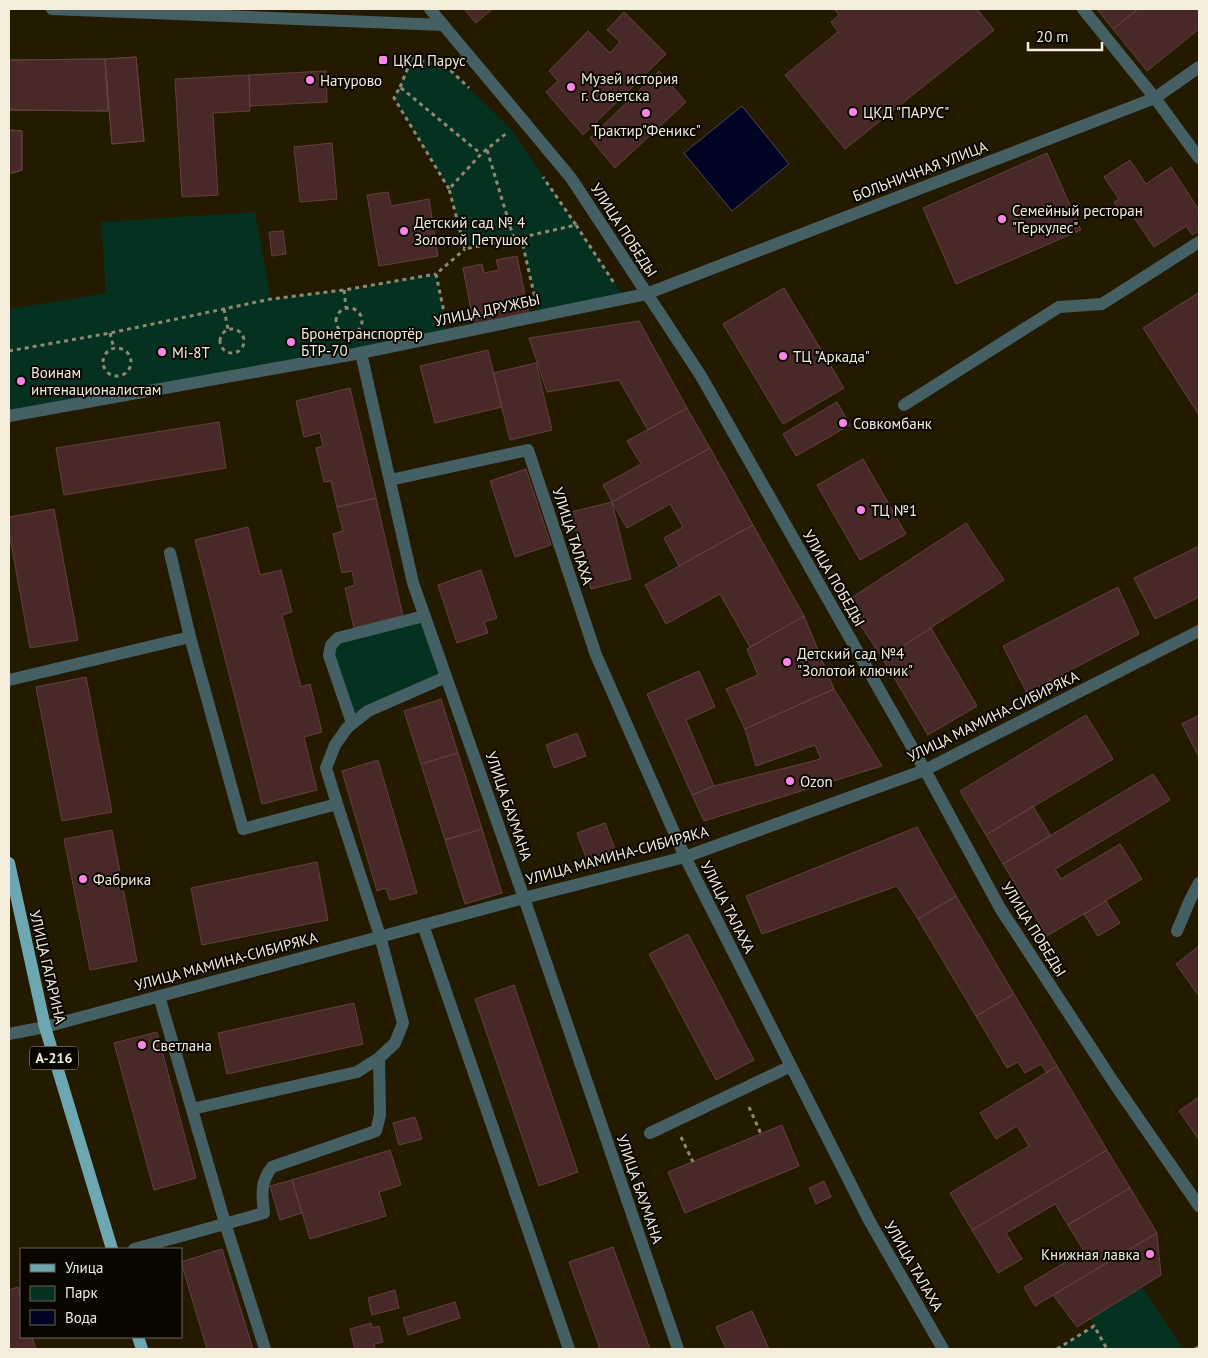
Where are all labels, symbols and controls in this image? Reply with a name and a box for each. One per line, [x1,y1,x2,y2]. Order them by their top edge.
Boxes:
scale bar [1028,20,1102,52]
text: 20 m [1036,27,1069,46]
place label: ЦКД Парус [393,51,466,70]
marker: ЦКД Парус [377,54,389,66]
place label: Музей история г. Советска [581,69,678,105]
place label: Натурово [320,71,382,90]
marker: Натурово [304,74,316,86]
marker: Музей история г. Советска [565,81,577,93]
place label: ЦКД "ПАРУС" [863,103,949,122]
marker: ЦКД "ПАРУС" [847,106,859,118]
marker: Трактир"Феникс" [640,107,652,119]
place label: Трактир"Феникс" [591,121,701,140]
street label: БОЛЬНИЧНАЯ УЛИЦА [850,136,990,205]
street label: УЛИЦА ПОБЕДЫ [587,180,661,280]
place label: Семейный ресторан "Геркулес" [1012,201,1143,237]
place label: Детский сад № 4 Золотой Петушок [414,213,529,249]
marker: Семейный ресторан "Геркулес" [996,213,1008,225]
marker: Детский сад № 4 Золотой Петушок [398,225,410,237]
street label: УЛИЦА ДРУЖБЫ [432,290,542,330]
place label: Бронетранспортёр БТР-70 [301,324,423,360]
marker: Бронетранспортёр БТР-70 [285,336,297,348]
place label: Mi-8T [172,343,210,362]
marker: Mi-8T [156,346,168,358]
place label: ТЦ "Аркада" [793,347,870,366]
marker: ТЦ "Аркада" [777,350,789,362]
place label: Воинам интенационалистам [31,363,162,399]
marker: Воинам интенационалистам [15,375,27,387]
place label: Совкомбанк [853,414,933,433]
marker: Совкомбанк [837,417,849,429]
street label: УЛИЦА ТАЛАХА [548,485,598,587]
place label: ТЦ №1 [871,501,917,520]
marker: ТЦ №1 [855,504,867,516]
street label: УЛИЦА ПОБЕДЫ [799,527,869,629]
place label: Детский сад №4 "Золотой ключик" [797,644,913,680]
marker: Детский сад №4 "Золотой ключик" [781,656,793,668]
street label: УЛИЦА МАМИНА-СИБИРЯКА [904,666,1082,766]
street label: УЛИЦА БАУМАНА [481,749,537,863]
place label: Ozon [800,772,833,791]
marker: Ozon [784,775,796,787]
street label: УЛИЦА МАМИНА-СИБИРЯКА [524,821,711,889]
street label: УЛИЦА ТАЛАХА [697,858,760,957]
place label: Фабрика [93,870,151,889]
marker: Фабрика [77,873,89,885]
street label: УЛИЦА ПОБЕДЫ [997,878,1071,980]
street label: УЛИЦА ГАГАРИНА [26,908,70,1026]
street label: УЛИЦА МАМИНА-СИБИРЯКА [133,927,320,995]
place label: Светлана [152,1036,212,1055]
marker: Светлана [136,1039,148,1051]
road number: А-216 [30,1046,78,1070]
street label: УЛИЦА БАУМАНА [612,1132,668,1246]
street label: УЛИЦА ТАЛАХА [880,1217,948,1315]
place label: Книжная лавка [1041,1245,1140,1264]
legend [20,1248,182,1338]
marker: Книжная лавка [1144,1248,1156,1260]
text: Улица [65,1258,103,1277]
text: Парк [65,1283,98,1302]
text: Вода [65,1308,97,1327]

